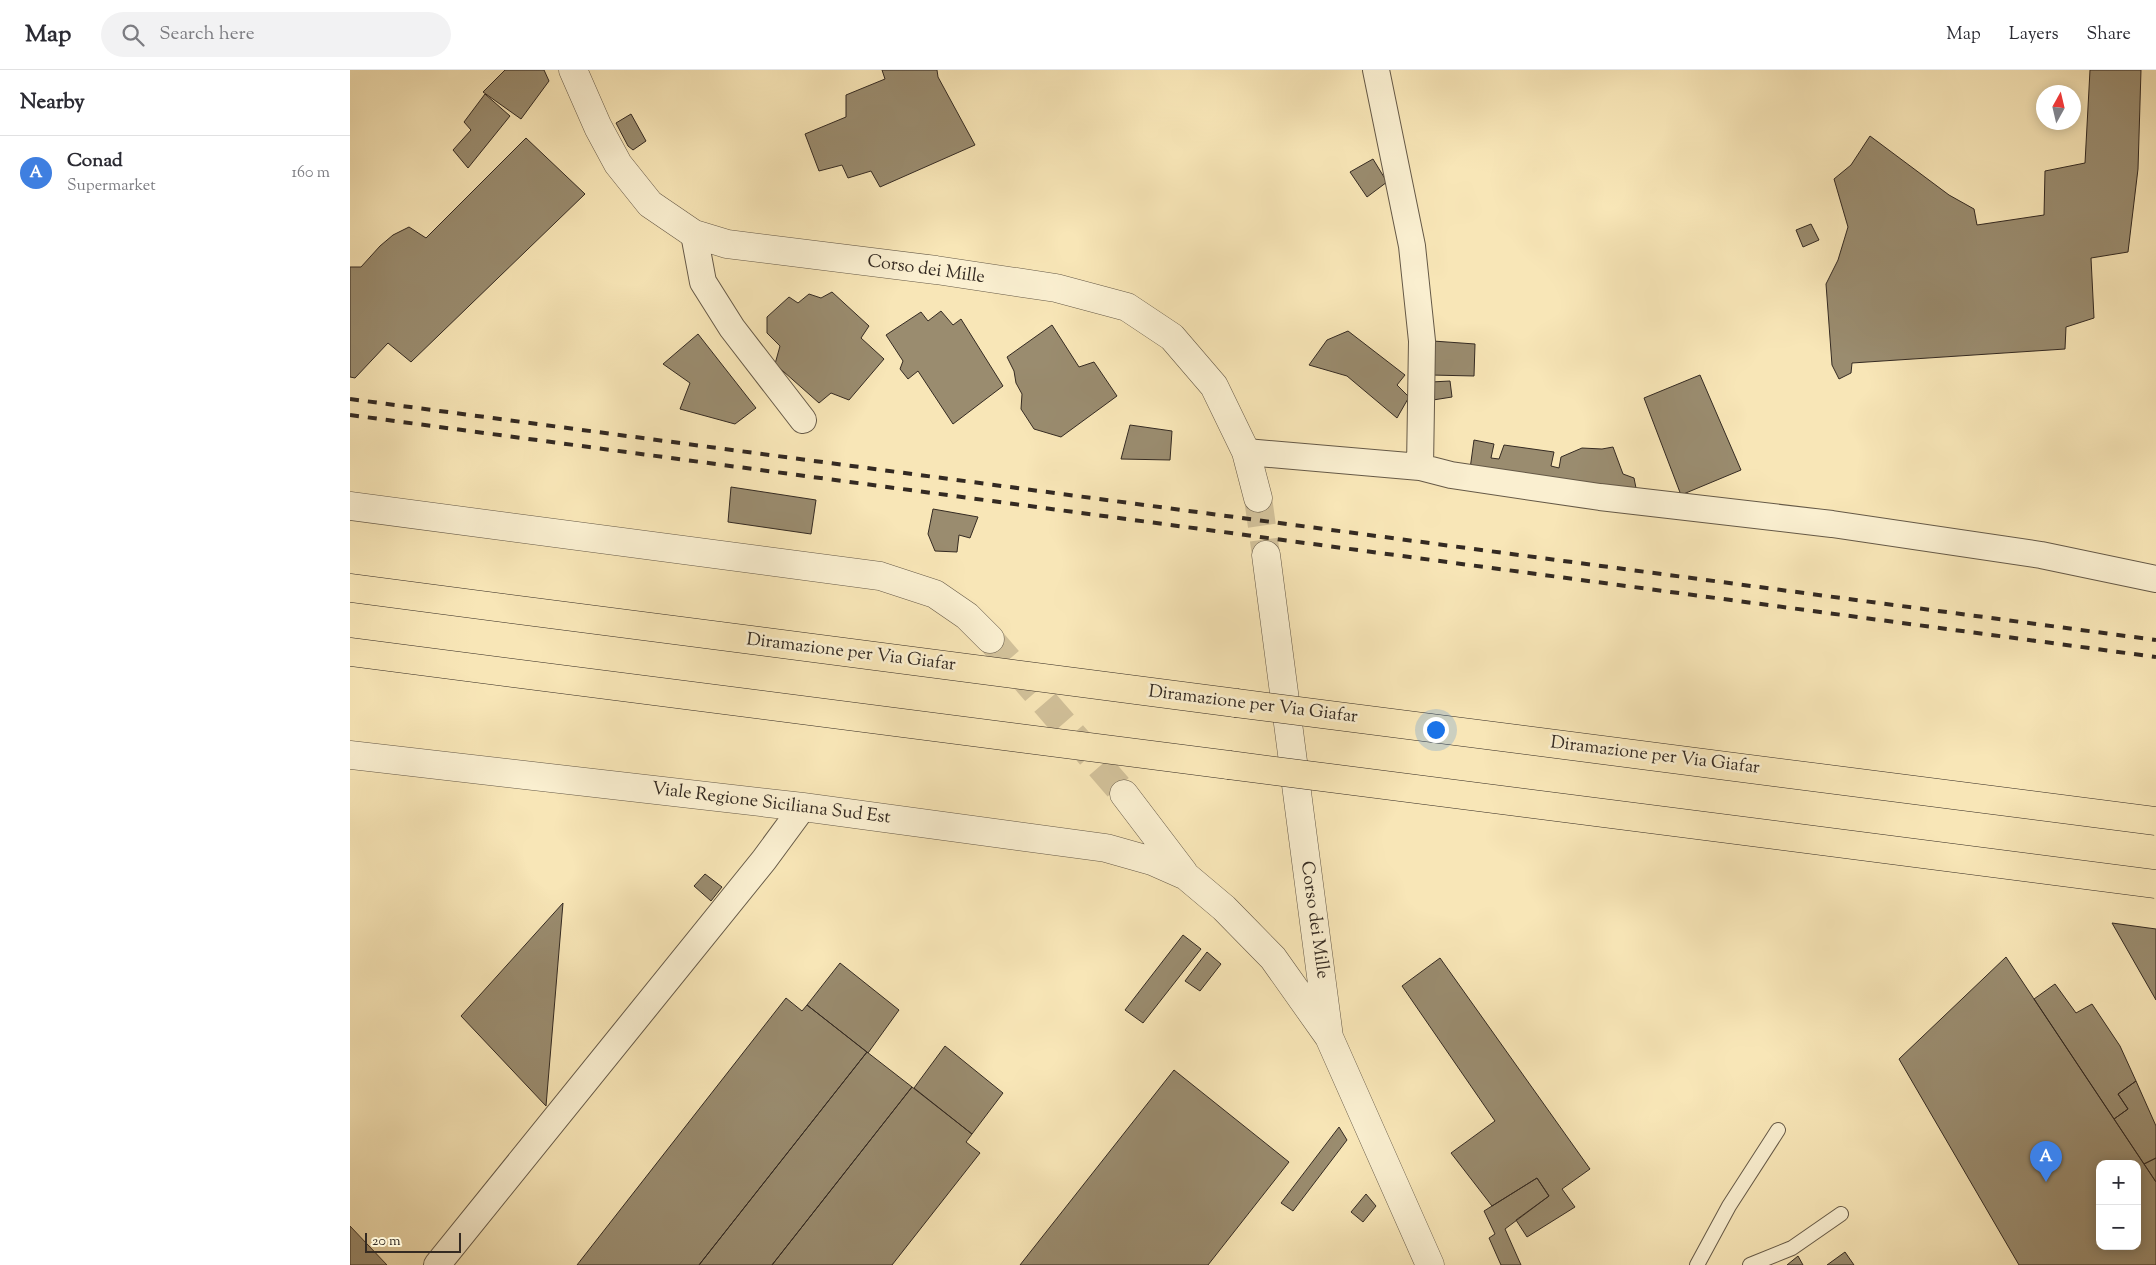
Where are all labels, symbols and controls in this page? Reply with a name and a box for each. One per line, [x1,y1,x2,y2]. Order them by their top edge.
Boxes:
search box [101,12,451,57]
text: Map [25,18,71,52]
icon: search [119,21,147,49]
text: Search here [159,21,255,48]
text: Map [1946,22,1981,48]
text: Layers [2009,22,2059,48]
text: Share [2087,22,2131,48]
north arrow [2036,85,2081,130]
text: Nearby [20,88,85,118]
text: Conad [67,148,123,175]
text: A [30,162,43,185]
text: 160 m [292,162,330,185]
text: Supermarket [67,175,156,198]
street label: Corso dei Mille [865,249,987,291]
street label: Diramazione per Via Giafar [745,627,957,679]
street label: Diramazione per Via Giafar [1147,679,1359,731]
your location [1423,717,1449,743]
street label: Diramazione per Via Giafar [1549,730,1761,782]
street label: Viale Regione Siciliana Sud Est [650,776,892,832]
street label: Corso dei Mille [1293,859,1335,981]
pin: A [2030,1141,2062,1182]
map controls [2096,1160,2141,1250]
button: + [2096,1160,2141,1205]
button: − [2096,1205,2141,1250]
scale bar [365,1230,461,1253]
text: 20 m [372,1232,401,1252]

